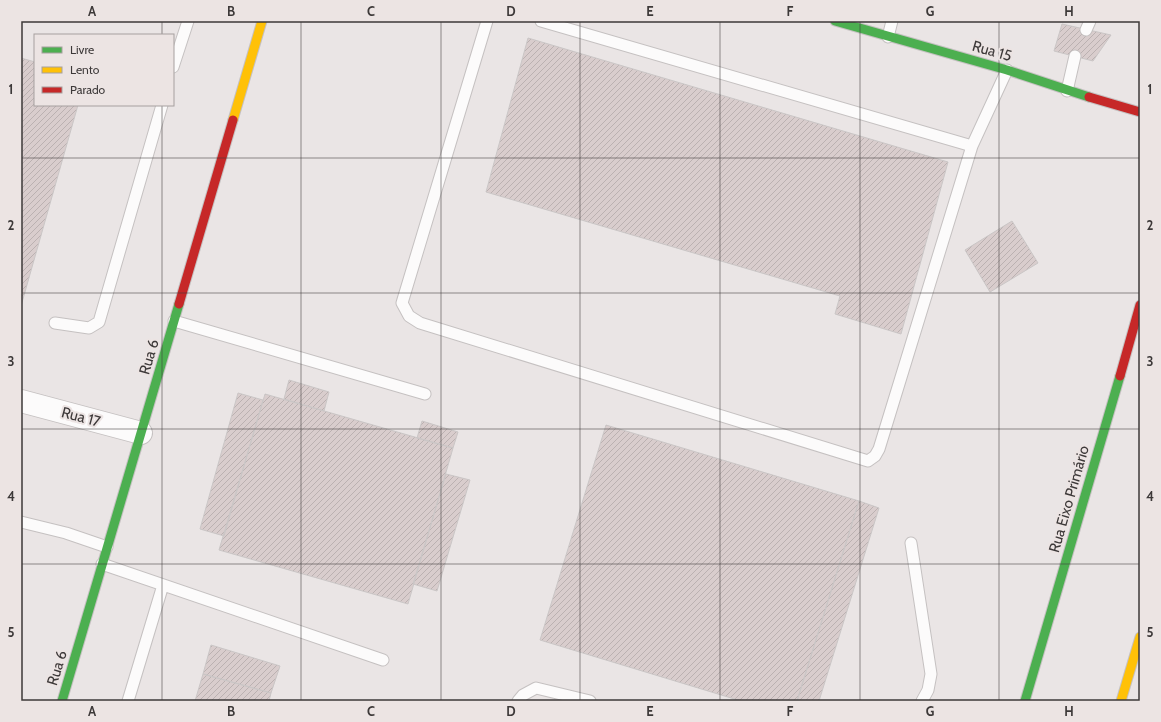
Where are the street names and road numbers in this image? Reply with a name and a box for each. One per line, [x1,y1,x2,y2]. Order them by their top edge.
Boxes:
street label: Rua 15 [970,37,1014,65]
street label: Rua 6 [135,337,163,377]
street label: Rua 17 [59,403,103,431]
street label: Rua Eixo Primário [1045,443,1093,555]
street label: Rua 6 [43,648,71,688]

